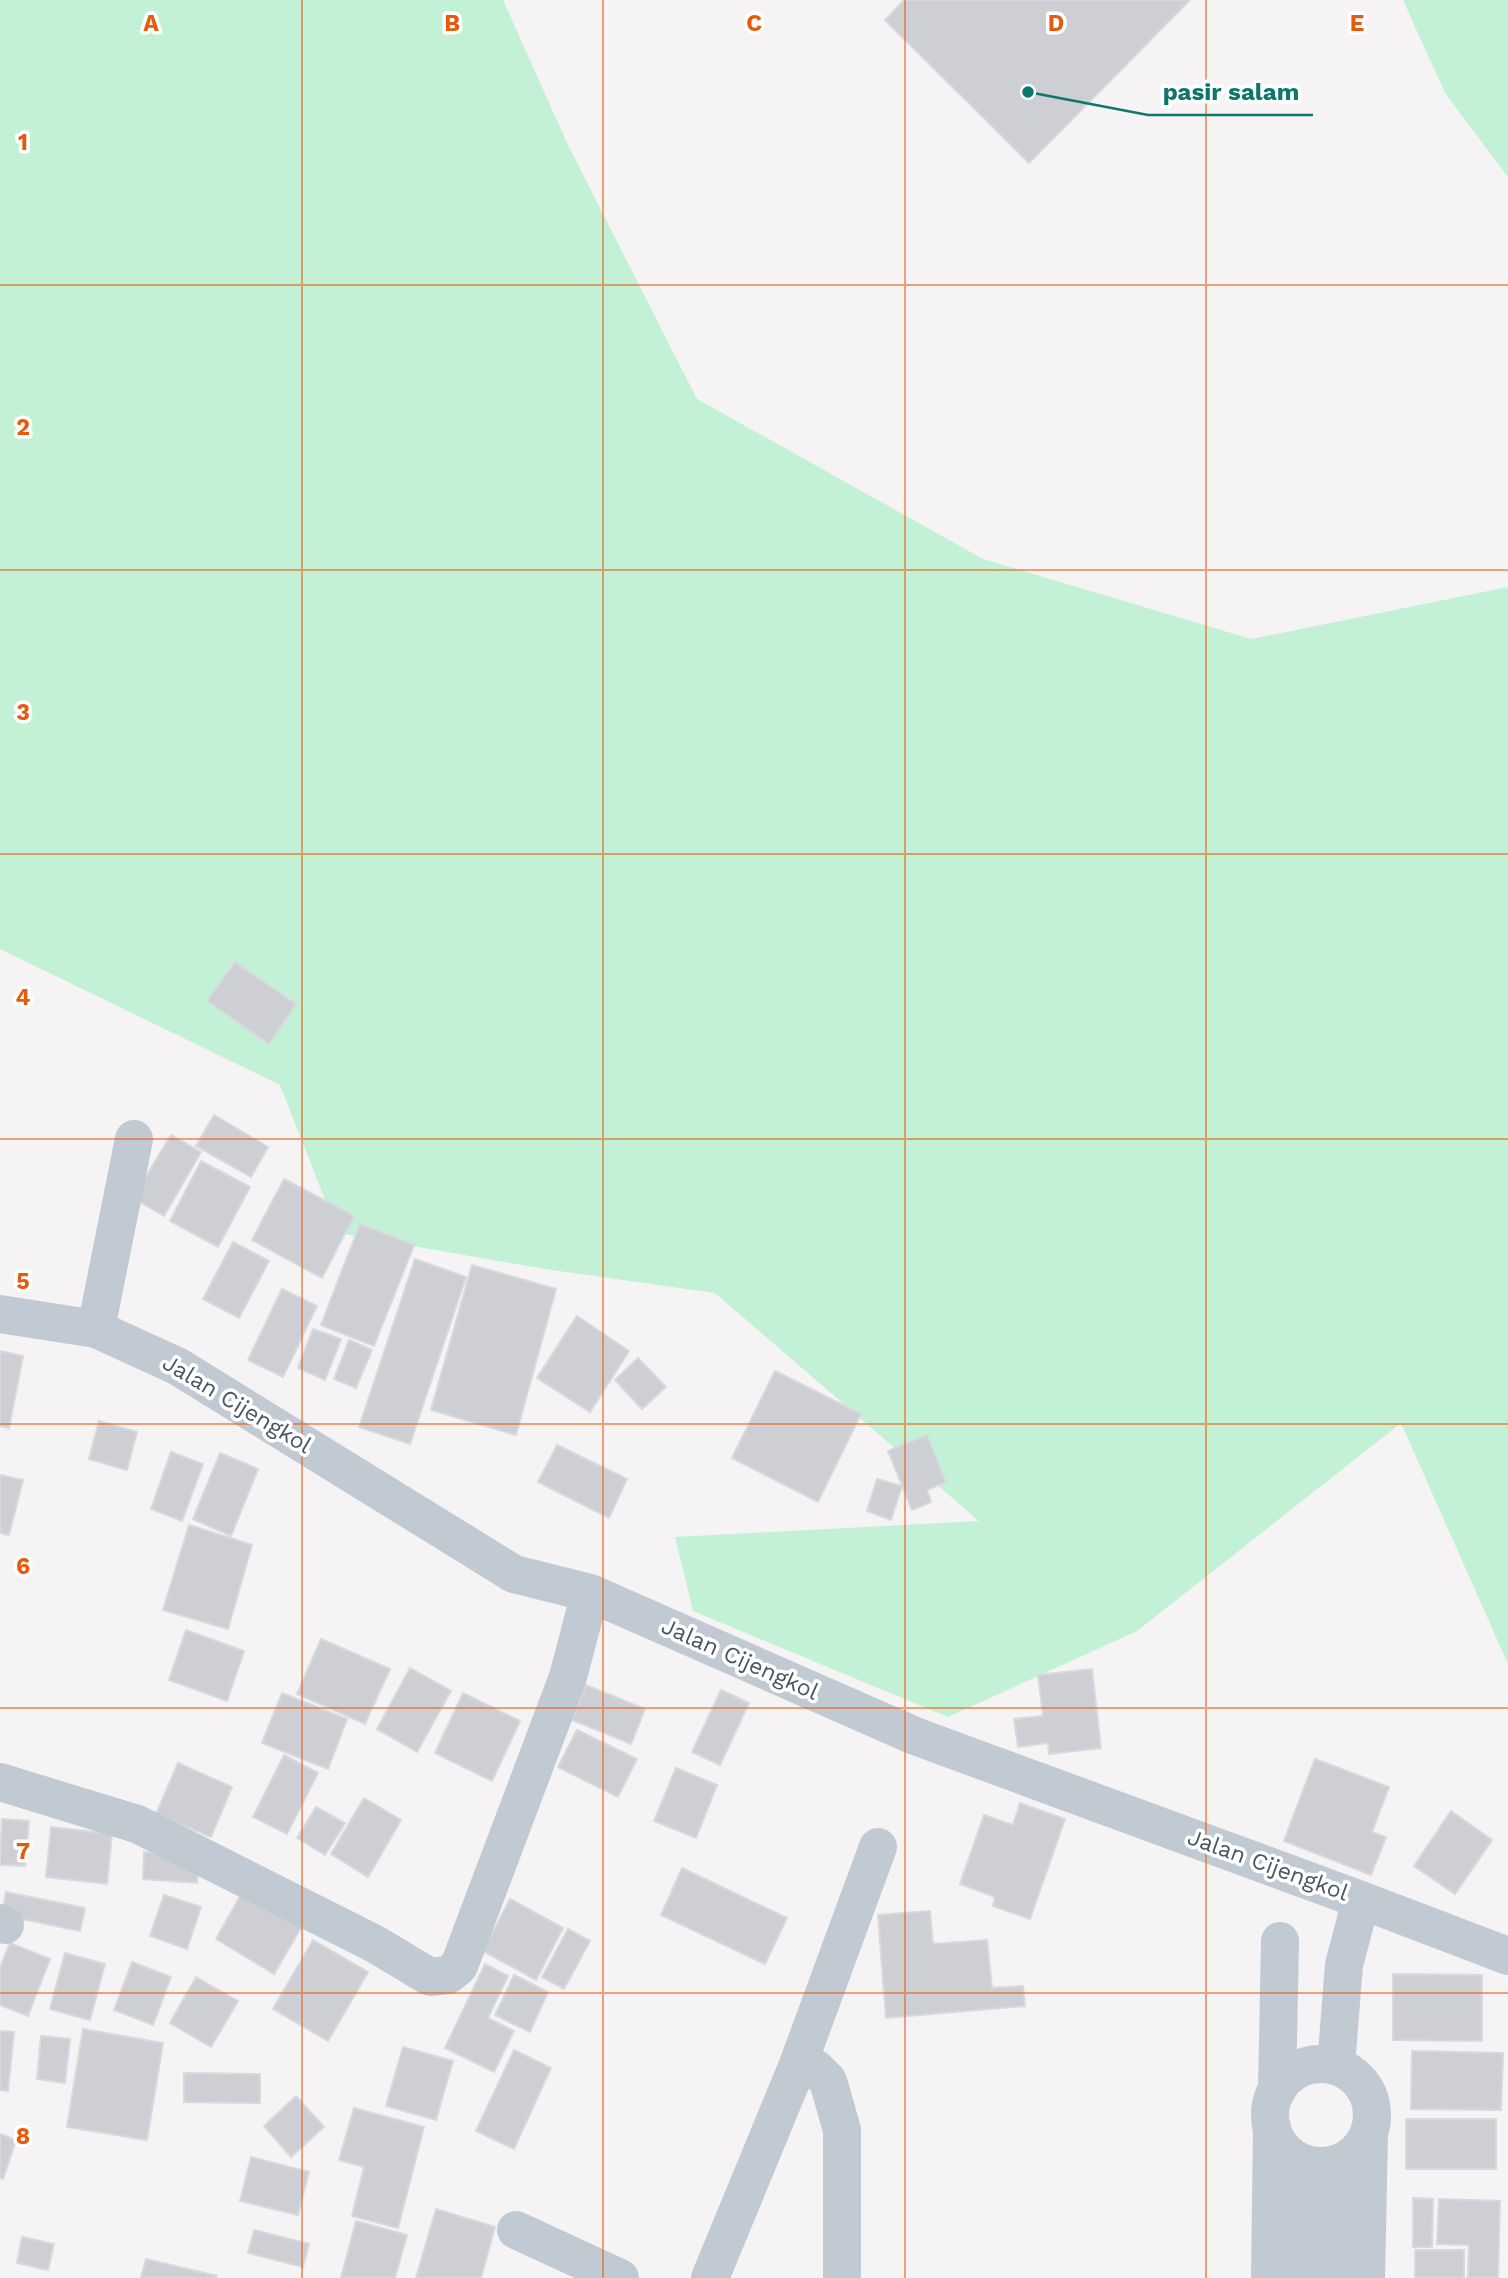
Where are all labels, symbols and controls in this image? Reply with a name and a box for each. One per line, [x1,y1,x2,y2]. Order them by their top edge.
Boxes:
text: A [143,10,159,37]
text: B [444,10,460,37]
text: C [746,10,762,37]
text: D [1048,10,1064,37]
text: E [1350,10,1364,37]
callout: pasir salam [1148,70,1313,115]
text: pasir salam [1163,78,1299,106]
text: 1 [18,129,28,156]
text: 2 [16,414,30,441]
text: 3 [16,699,30,726]
text: 4 [16,984,31,1011]
text: 5 [16,1268,30,1295]
street label: Jalan Cijengkol [158,1349,316,1459]
text: 6 [16,1553,30,1580]
street label: Jalan Cijengkol [657,1612,823,1706]
street label: Jalan Cijengkol [1184,1823,1352,1907]
text: 7 [16,1838,30,1865]
text: 8 [16,2123,30,2150]

